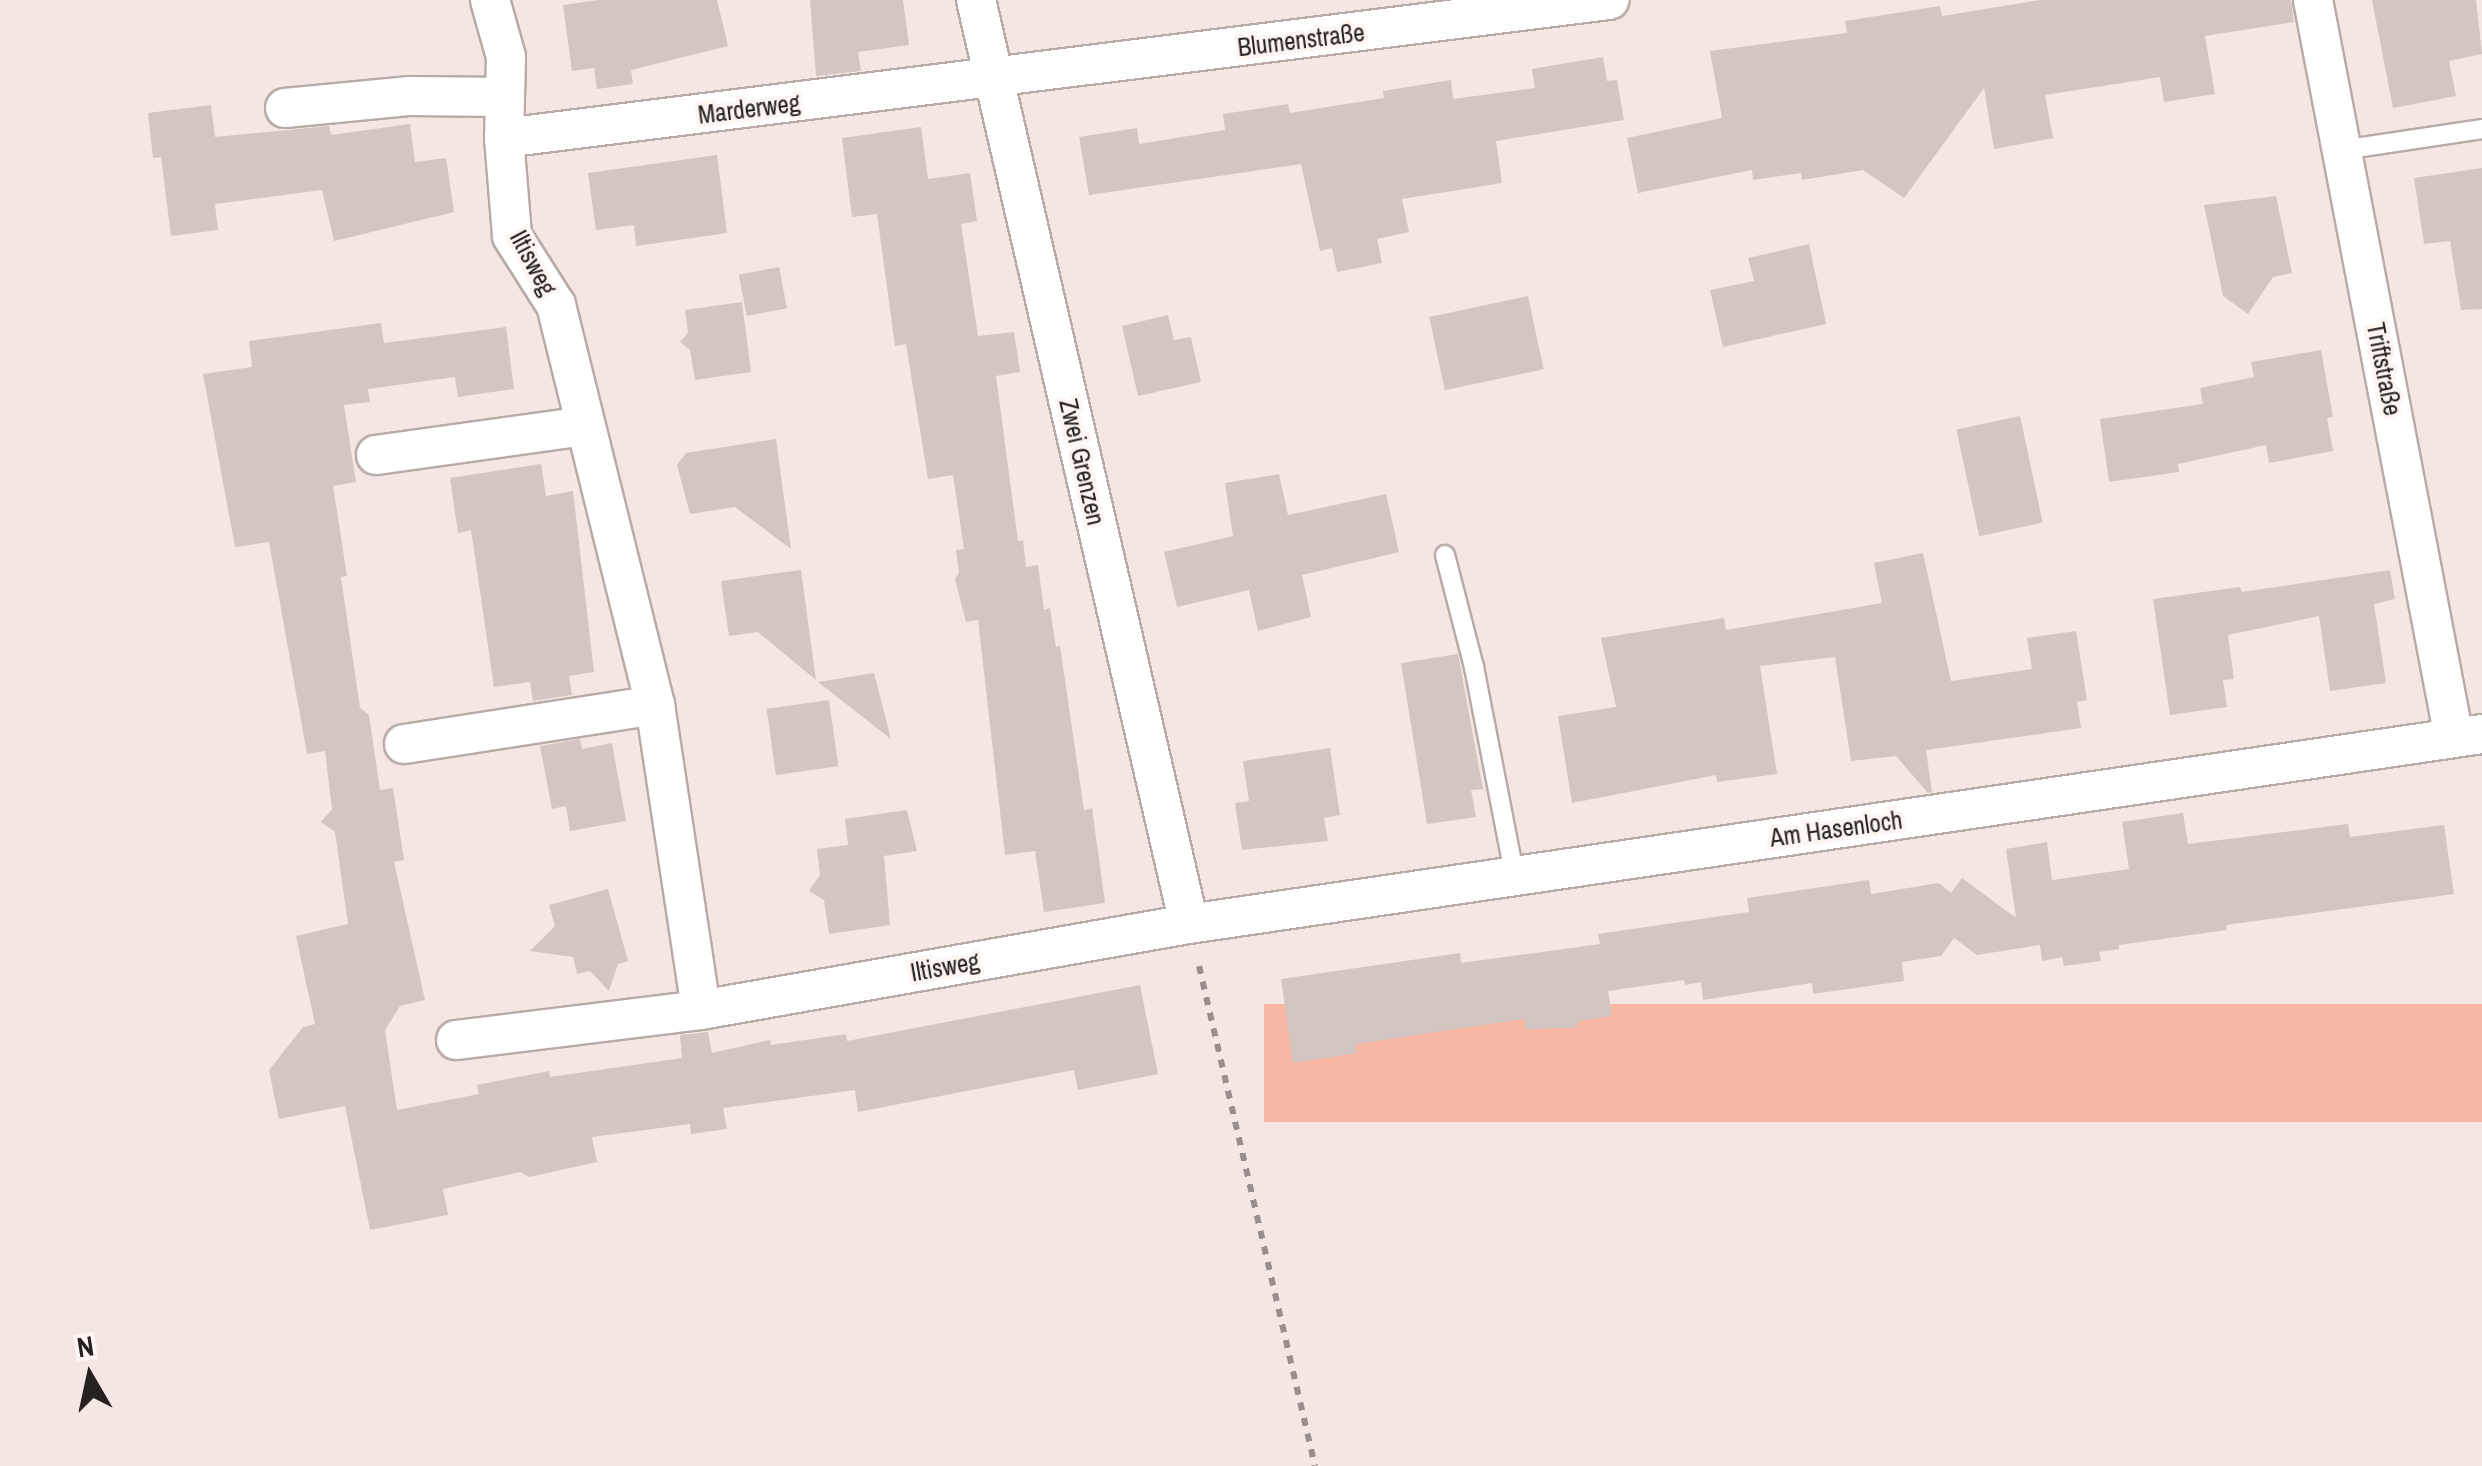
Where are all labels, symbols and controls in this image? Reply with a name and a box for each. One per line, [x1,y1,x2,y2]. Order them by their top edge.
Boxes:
street label: Blumenstraße [1236,17,1366,63]
street label: Marderweg [696,88,802,130]
street label: Iltisweg [503,225,563,301]
street label: Triftstraße [2360,320,2408,418]
street label: Zwei Grenzen [1053,396,1111,528]
street label: Am Hasenloch [1768,805,1904,853]
street label: Iltisweg [908,946,982,988]
north arrow [40,1326,140,1426]
text: N [74,1326,96,1366]

